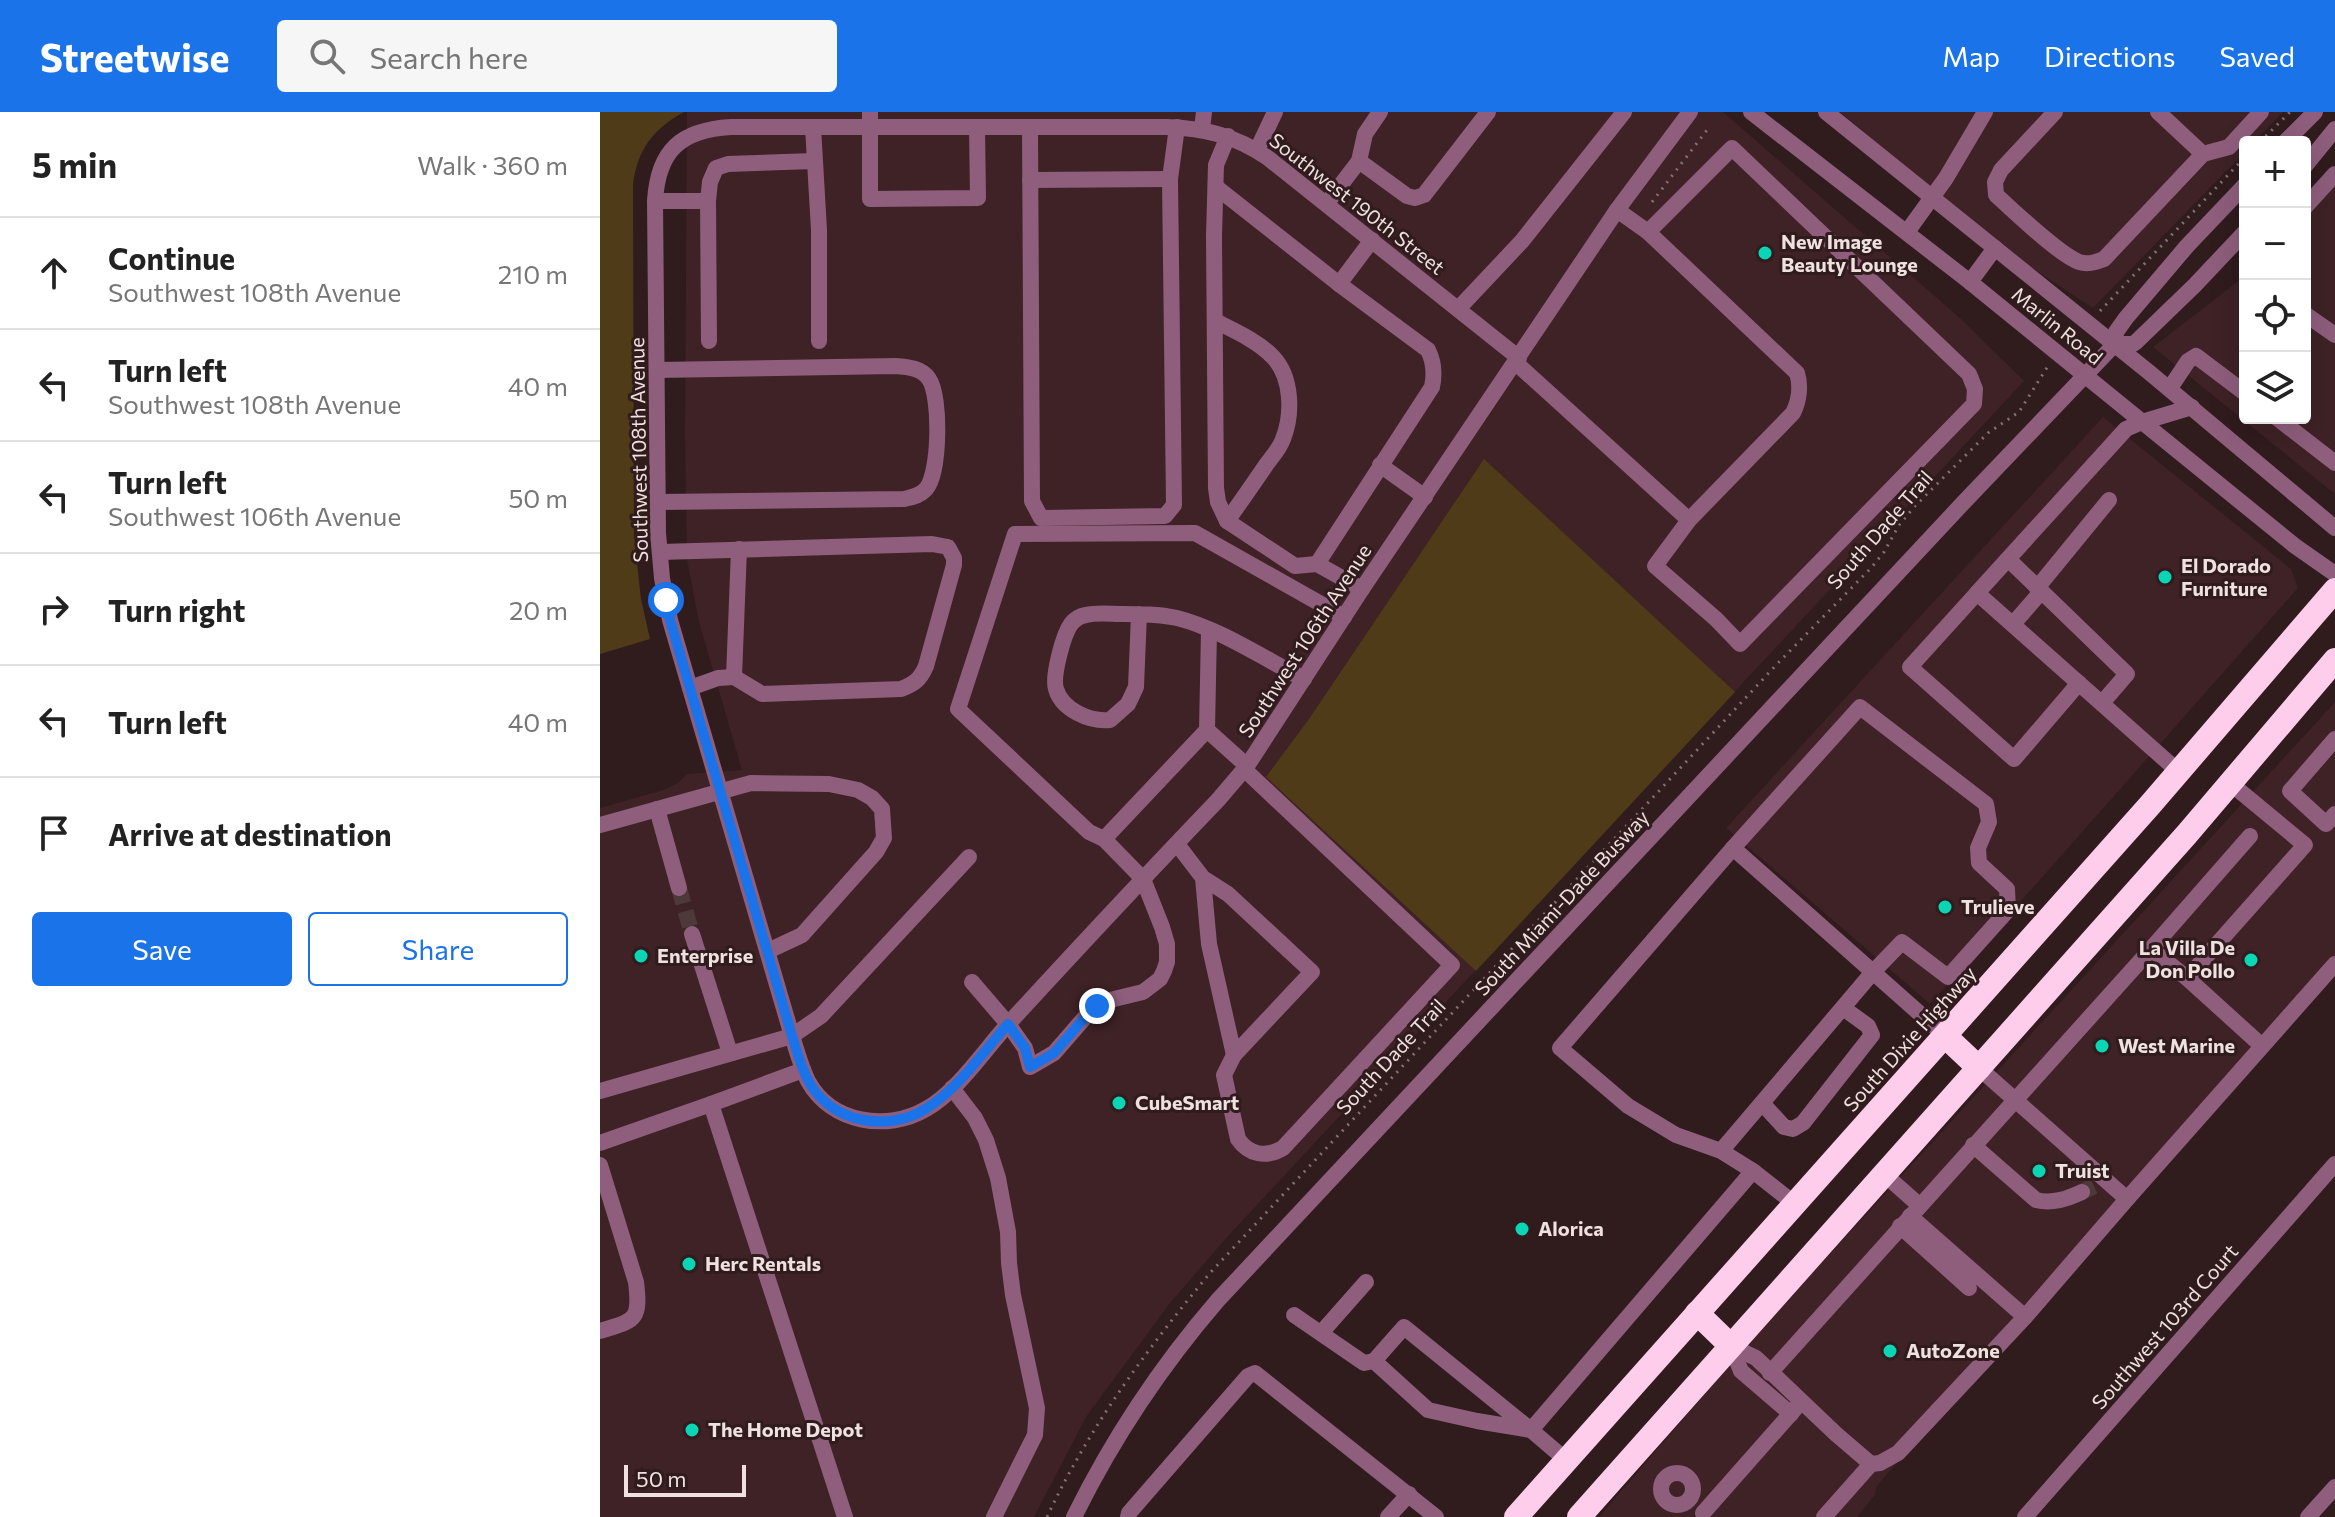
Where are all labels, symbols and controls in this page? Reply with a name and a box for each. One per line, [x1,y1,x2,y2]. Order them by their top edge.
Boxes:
search box [277,20,837,92]
text: Streetwise [40,33,229,80]
icon: search [305,34,349,78]
text: Search here [369,38,528,75]
text: Map [1942,39,2000,73]
text: Directions [2044,39,2175,73]
text: Saved [2219,39,2295,73]
street label: Southwest 190th Street [1265,127,1450,279]
map controls [2239,136,2311,424]
button: + [2239,136,2311,208]
text: 5 min [32,143,117,185]
text: Walk · 360 m [417,149,568,180]
button: − [2239,208,2311,280]
place label: New Image Beauty Lounge [1781,229,1918,276]
text: Continue [108,239,235,276]
marker: New Image Beauty Lounge [1756,244,1774,262]
icon: ahead [32,251,76,295]
text: 210 m [498,258,568,289]
text: Southwest 108th Avenue [108,276,401,307]
button: locate [2239,280,2311,352]
street label: Marlin Road [2007,281,2108,369]
street label: Southwest 108th Avenue [624,337,652,563]
text: Turn left [108,351,227,388]
button: layers [2239,352,2311,424]
icon: left [32,363,76,407]
text: 40 m [508,370,568,401]
text: Southwest 108th Avenue [108,388,401,419]
text: Turn left [108,463,227,500]
street label: South Dade Trail [1821,465,1937,593]
icon: left [32,475,76,519]
text: 50 m [508,482,568,513]
text: Southwest 106th Avenue [108,500,401,531]
street label: Southwest 106th Avenue [1233,539,1376,742]
place label: El Dorado Furniture [2181,553,2271,600]
marker: El Dorado Furniture [2156,568,2174,586]
route start [648,582,684,618]
icon: right [32,587,76,631]
text: Turn right [108,591,245,628]
text: 20 m [509,594,568,625]
icon: left [32,699,76,743]
text: Turn left [108,703,227,740]
text: 40 m [508,706,568,737]
street label: South Miami-Dade Busway [1469,805,1653,1000]
icon: arrive [32,811,76,855]
text: Arrive at destination [108,815,392,852]
place label: Trulieve [1961,894,2035,918]
marker: Trulieve [1936,898,1954,916]
button: Save [32,912,292,986]
button: Share [308,912,568,986]
place label: La Villa De Don Pollo [2139,935,2235,982]
place label: Enterprise [657,943,753,967]
marker: Enterprise [632,947,650,965]
marker: La Villa De Don Pollo [2242,951,2260,969]
street label: South Dixie Highway [1838,961,1981,1116]
route end [1079,988,1115,1024]
street label: South Dade Trail [1331,994,1450,1119]
place label: West Marine [2118,1033,2235,1057]
marker: West Marine [2093,1037,2111,1055]
place label: CubeSmart [1135,1090,1239,1114]
marker: CubeSmart [1110,1094,1128,1112]
place label: Truist [2055,1158,2110,1182]
marker: Truist [2030,1162,2048,1180]
place label: Alorica [1538,1216,1604,1240]
marker: Alorica [1513,1220,1531,1238]
street label: Southwest 103rd Court [2086,1239,2242,1414]
place label: Herc Rentals [705,1251,821,1275]
marker: Herc Rentals [680,1255,698,1273]
place label: AutoZone [1906,1338,2000,1362]
marker: AutoZone [1881,1342,1899,1360]
place label: The Home Depot [708,1417,863,1441]
marker: The Home Depot [683,1421,701,1439]
scale bar [624,1461,746,1497]
text: 50 m [636,1465,686,1492]

